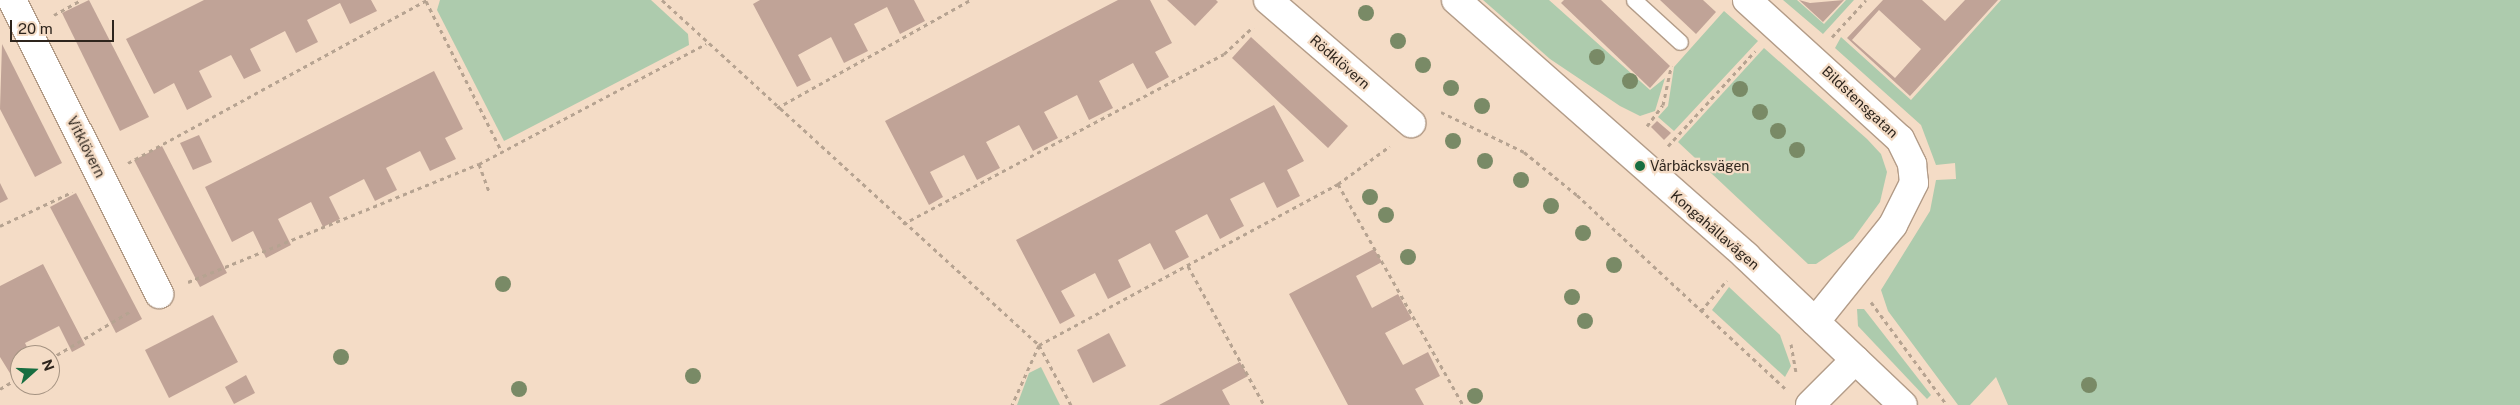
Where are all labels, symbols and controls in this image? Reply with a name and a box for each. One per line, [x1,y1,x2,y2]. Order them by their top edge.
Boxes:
scale bar [12,10,116,42]
text: 20 m [18,20,53,37]
street label: Rödklövern [1307,32,1373,92]
street label: Bildstensgatan [1819,63,1901,141]
street label: Vitklövern [63,114,109,180]
place label: Vårbäcksvägen [1650,158,1749,174]
marker: Vårbäcksvägen [1634,160,1646,172]
street label: Kongahällavägen [1667,187,1763,273]
north arrow [10,345,60,395]
text: N [39,357,58,373]

